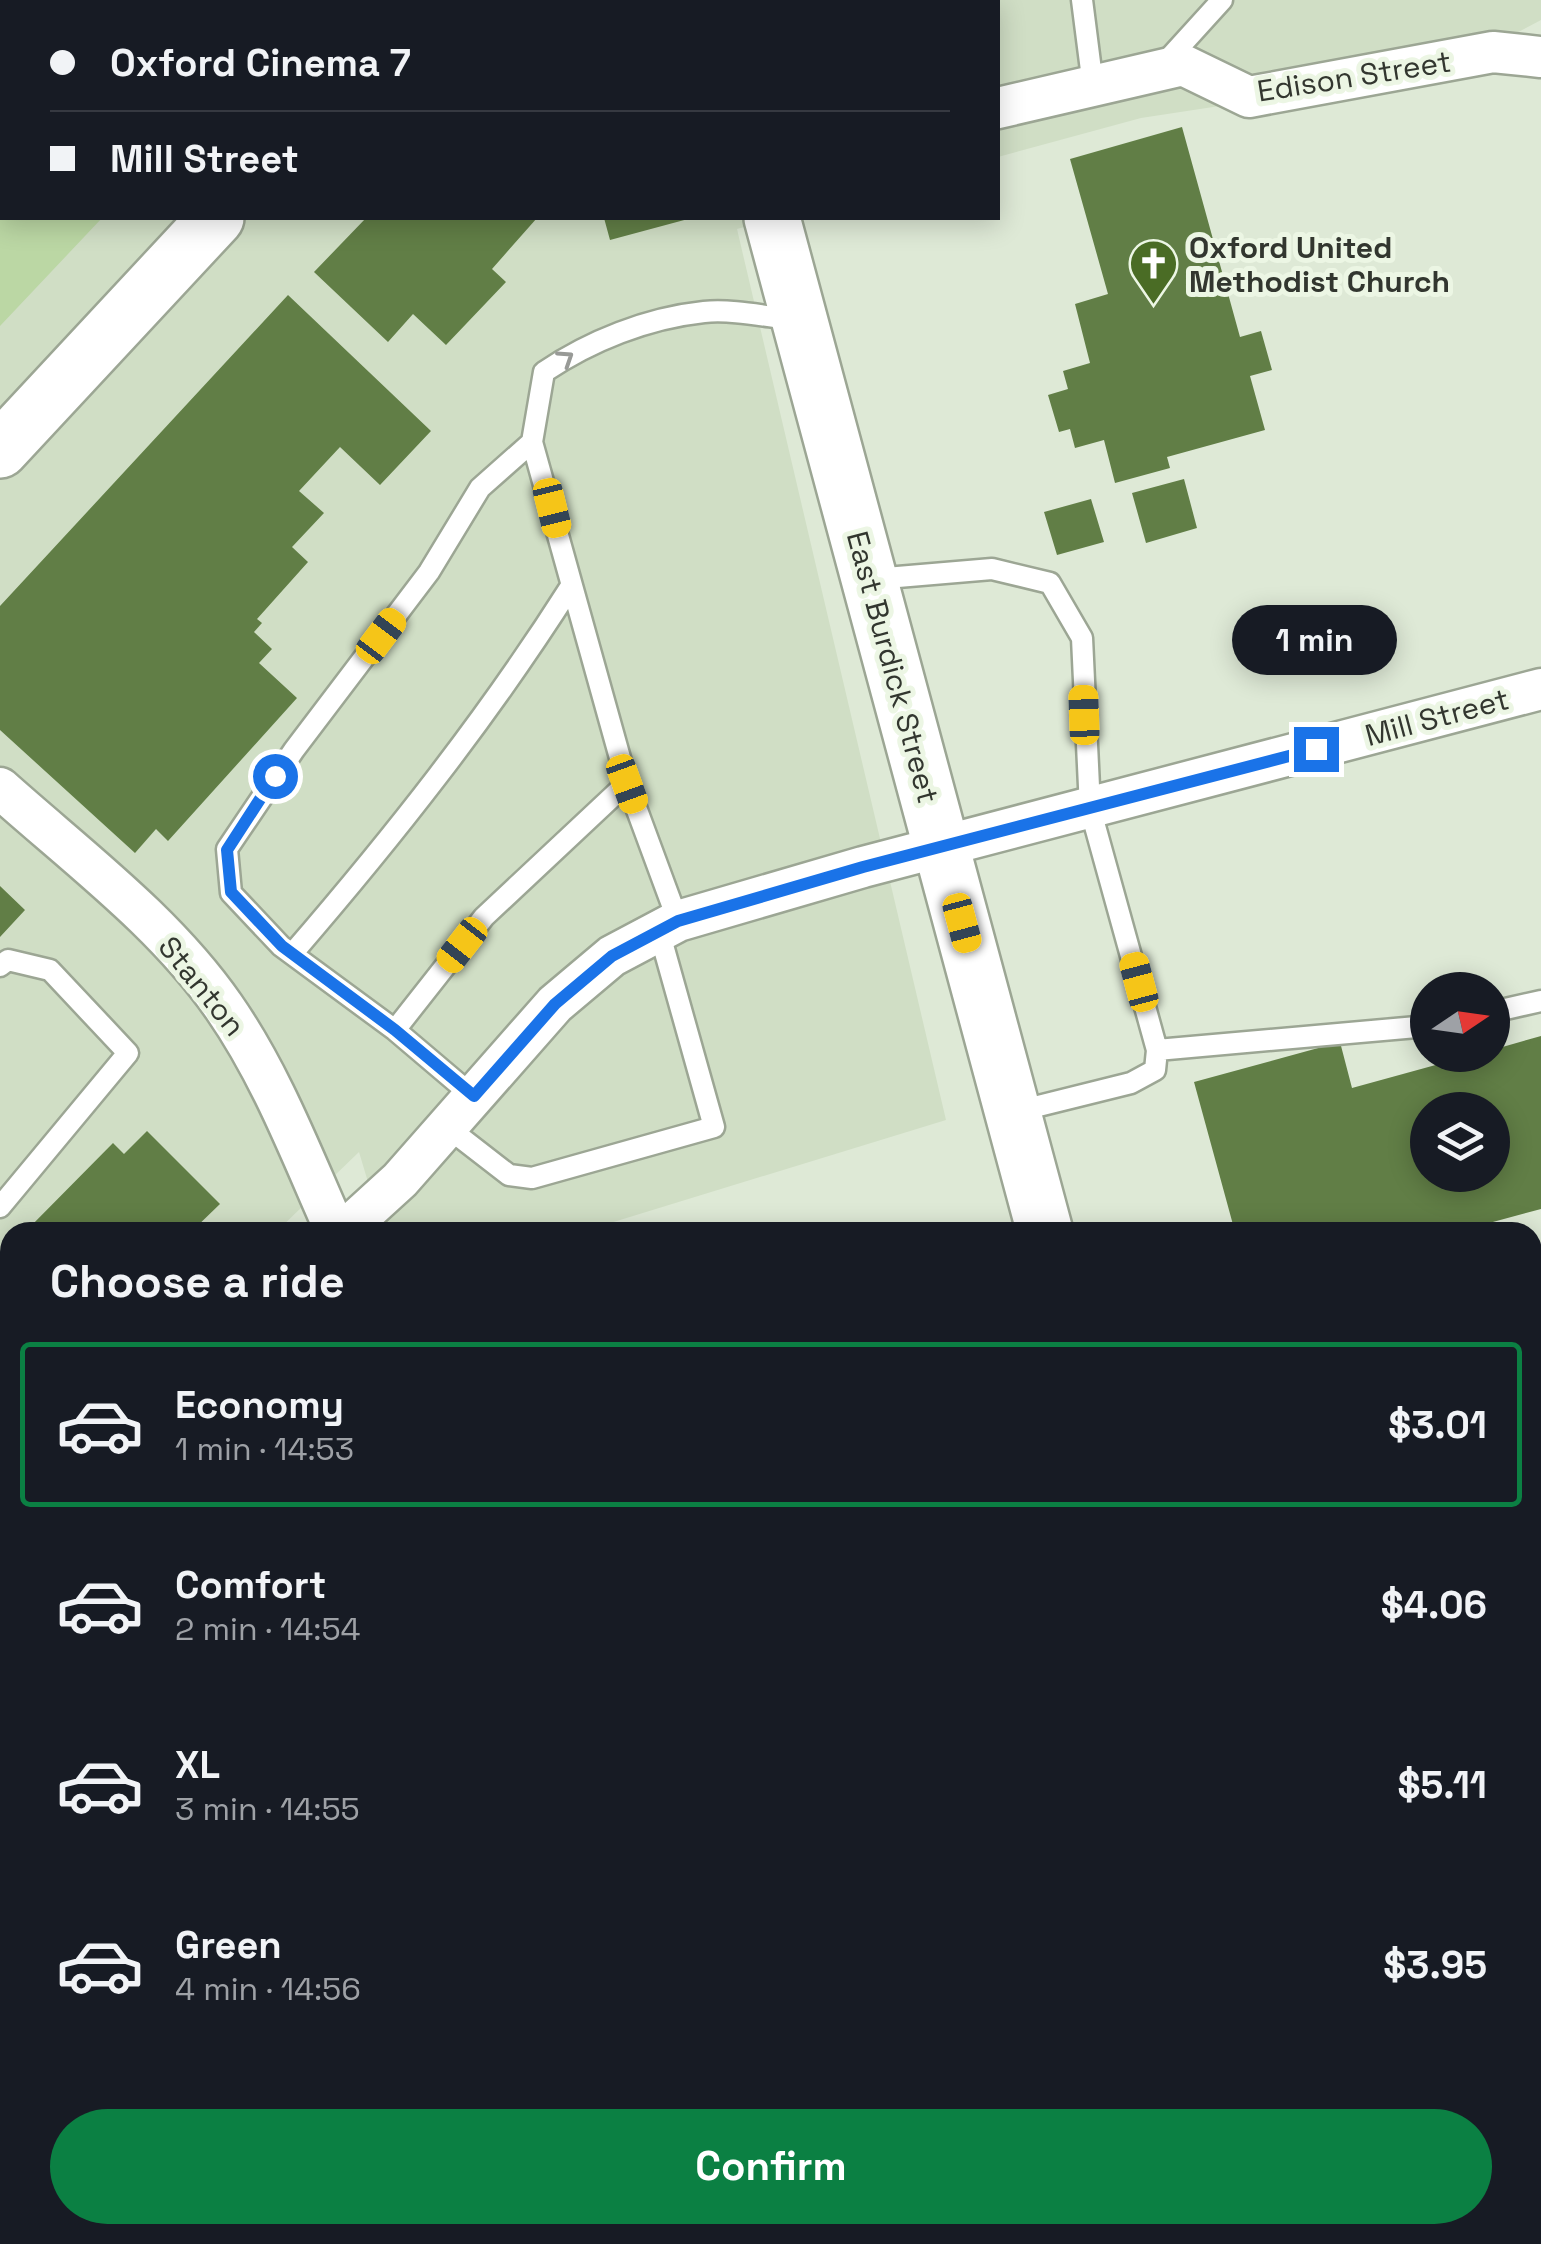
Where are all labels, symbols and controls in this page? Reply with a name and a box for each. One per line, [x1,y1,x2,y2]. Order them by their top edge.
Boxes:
text: Oxford Cinema 7 [110,39,411,87]
street label: Edison Street [1254,41,1454,111]
text: Mill Street [110,135,299,183]
place label: Oxford United Methodist Church [1189,228,1450,301]
church icon: Oxford United Methodist Church [1128,238,1180,306]
one-way arrow [555,351,573,370]
car [530,475,574,541]
street label: East Burdick Street [838,527,948,807]
car [351,603,411,669]
callout: 1 min [1234,604,1398,674]
text: 1 min [1275,620,1354,660]
street label: Mill Street [1361,679,1513,755]
car [1068,684,1100,746]
route end [1294,727,1339,772]
car [603,751,651,817]
route start [253,754,298,799]
car [940,890,984,956]
car [432,912,492,978]
street label: Stanton [150,928,254,1044]
car [1117,949,1161,1015]
north arrow [1410,972,1510,1072]
map controls [1410,972,1510,1192]
button: layers [1410,1092,1510,1192]
text: Choose a ride [50,1253,345,1310]
icon: car [55,1380,145,1470]
text: Economy [175,1381,344,1429]
text: $3.01 [1388,1401,1487,1449]
text: 1 min · 14:53 [175,1429,354,1469]
icon: car [55,1560,145,1650]
text: Comfort [175,1561,326,1609]
text: $4.06 [1381,1581,1487,1629]
text: 2 min · 14:54 [175,1609,361,1649]
icon: car [55,1740,145,1830]
text: XL [175,1741,220,1789]
text: $5.11 [1397,1761,1487,1809]
text: 3 min · 14:55 [175,1789,360,1829]
icon: car [55,1920,145,2010]
text: Green [175,1921,282,1969]
text: $3.95 [1383,1941,1487,1989]
text: 4 min · 14:56 [175,1969,361,2009]
button: Confirm [50,2109,1492,2224]

